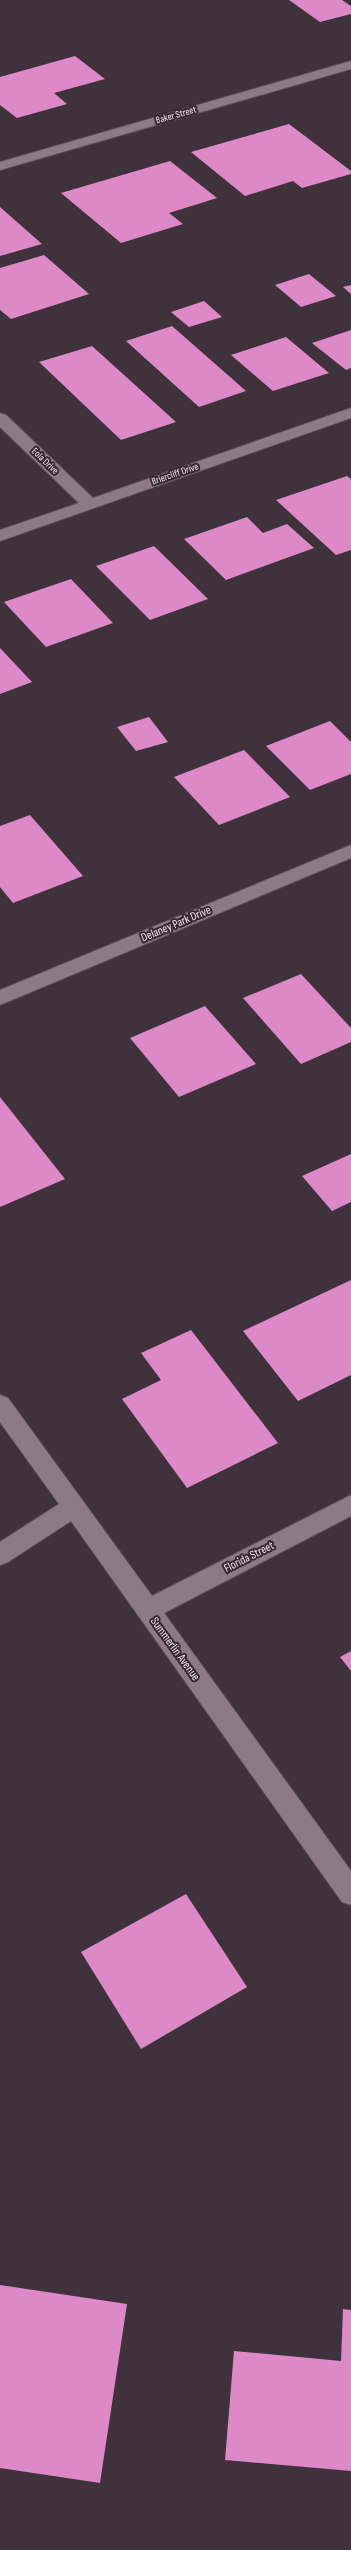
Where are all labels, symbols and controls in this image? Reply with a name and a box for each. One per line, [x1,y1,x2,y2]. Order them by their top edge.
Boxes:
street label: Baker Street [154,104,198,126]
street label: Eola Drive [29,445,61,477]
street label: Briercliff Drive [150,460,200,488]
street label: Delaney Park Drive [139,902,213,945]
street label: Florida Street [221,1538,277,1576]
street label: Summerlin Avenue [147,1614,203,1684]

